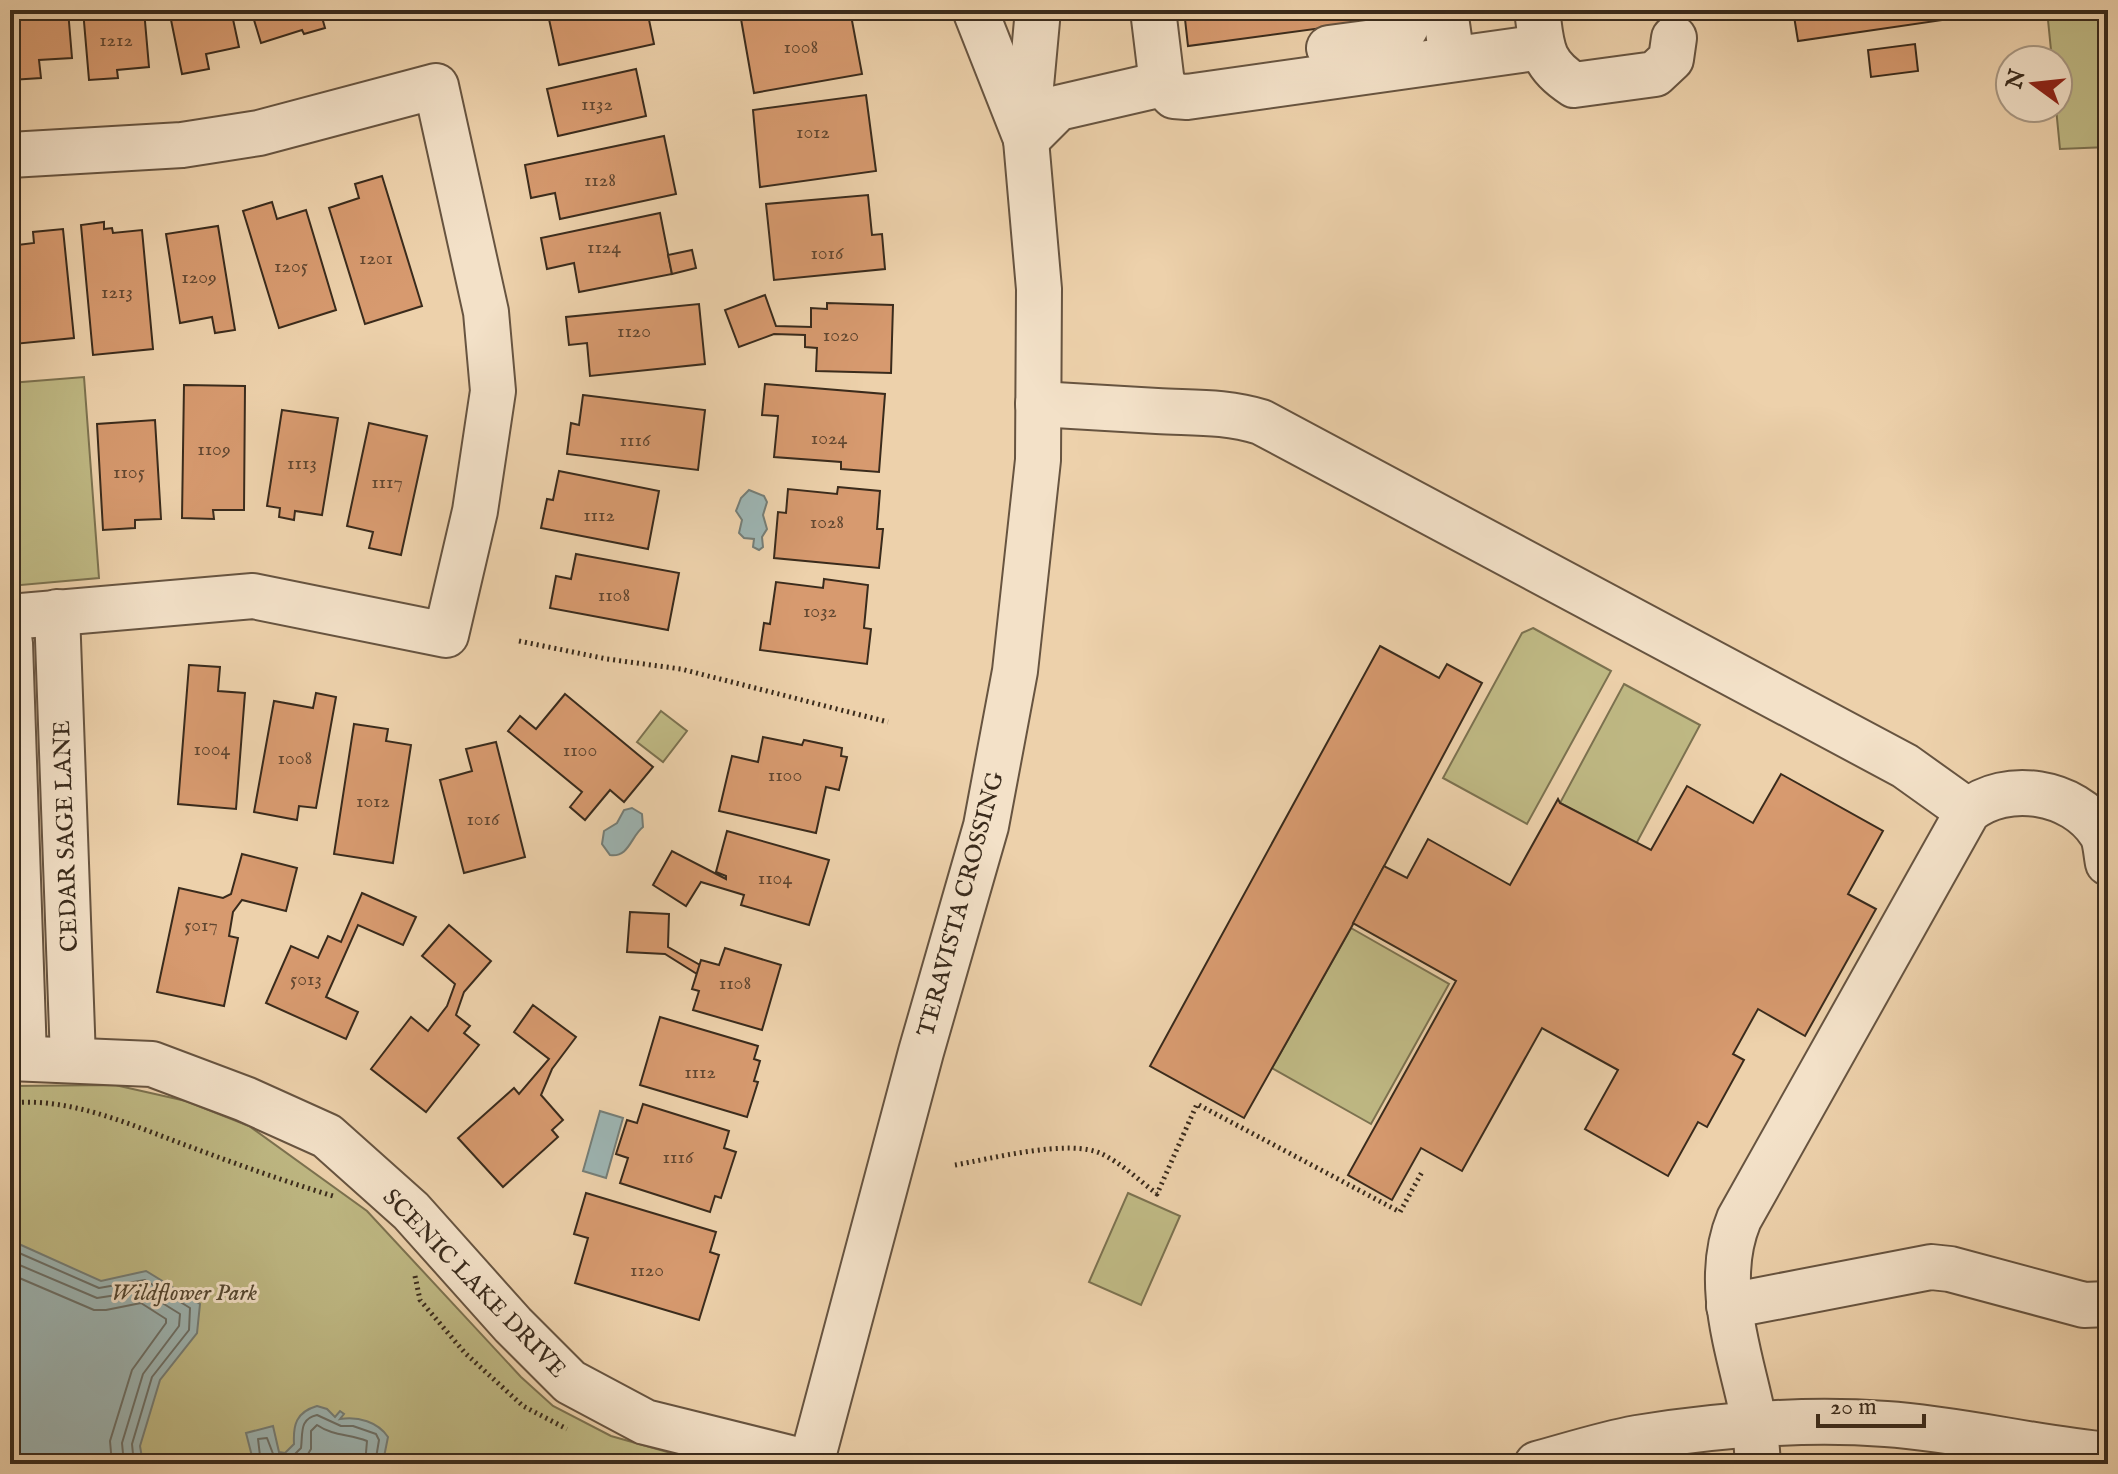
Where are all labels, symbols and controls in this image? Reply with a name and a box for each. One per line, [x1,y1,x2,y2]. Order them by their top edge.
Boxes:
house number: 1212 [99,28,133,53]
house number: 1008 [784,35,818,60]
north arrow [1994,44,2074,124]
text: N [2000,67,2033,93]
house number: 1132 [581,92,613,117]
house number: 1012 [796,120,830,145]
house number: 1128 [584,168,616,193]
house number: 1124 [587,235,621,260]
house number: 1016 [811,241,844,266]
house number: 1201 [359,246,393,271]
house number: 1205 [274,254,308,279]
house number: 1209 [181,265,217,290]
house number: 1213 [101,280,133,305]
house number: 1120 [617,319,651,344]
house number: 1020 [823,323,859,348]
house number: 1024 [811,426,847,451]
house number: 1116 [620,428,651,453]
house number: 1109 [197,437,231,462]
house number: 1113 [287,451,317,476]
house number: 1105 [113,460,145,485]
house number: 1117 [371,470,403,495]
house number: 1112 [583,503,615,528]
house number: 1028 [810,510,844,535]
house number: 1108 [598,583,630,608]
house number: 1032 [803,599,837,624]
street label: CEDAR SAGE LANE [47,719,86,952]
house number: 1004 [194,737,231,762]
house number: 1100 [563,738,597,763]
house number: 1008 [278,746,312,771]
house number: 1100 [768,763,802,788]
street label: TERAVISTA CROSSING [911,768,1012,1040]
house number: 1012 [356,789,390,814]
house number: 1016 [467,807,500,832]
house number: 1104 [758,866,792,891]
house number: 5017 [184,913,218,938]
house number: 5013 [290,967,322,992]
house number: 1108 [719,971,751,996]
house number: 1112 [684,1060,716,1085]
house number: 1116 [663,1145,694,1170]
street label: SCENIC LAKE DRIVE [375,1183,572,1385]
house number: 1120 [630,1258,664,1283]
park label: Wildflower Park [111,1278,257,1309]
scale bar [1818,1378,1924,1428]
text: 20 m [1830,1392,1877,1423]

